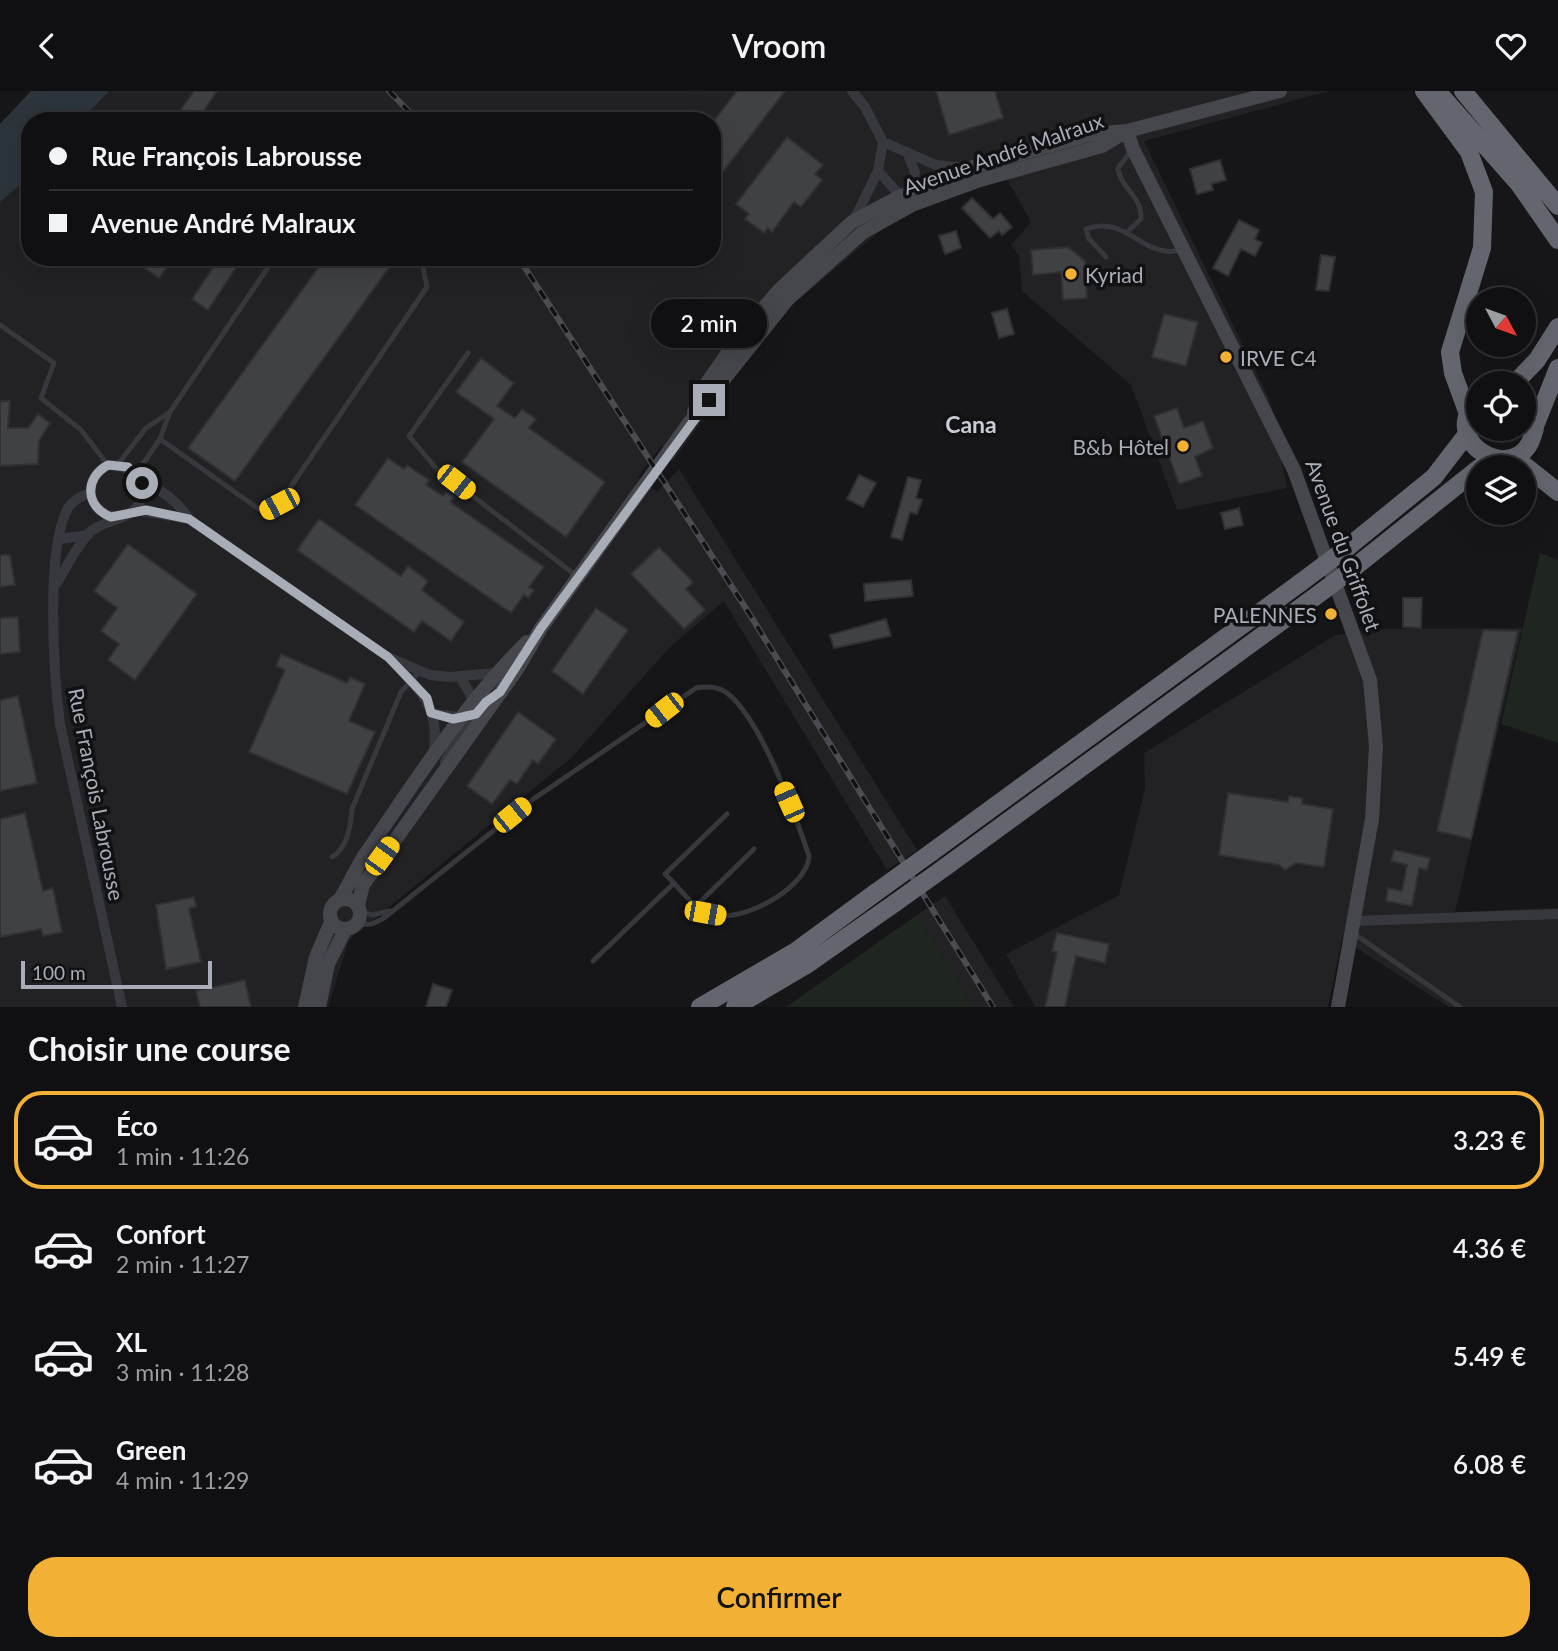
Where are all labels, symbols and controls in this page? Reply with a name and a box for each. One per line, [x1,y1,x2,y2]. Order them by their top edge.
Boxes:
text: Vroom [732,26,826,65]
icon: back [28,27,66,65]
icon: heart [1492,27,1530,65]
street label: Avenue André Malraux [900,107,1107,199]
text: Rue François Labrousse [91,140,362,172]
text: Avenue André Malraux [91,207,356,239]
place label: Kyriad [1085,262,1144,287]
marker: Kyriad [1063,266,1079,282]
north arrow [1466,287,1536,357]
map controls [1466,287,1536,525]
callout: 2 min [651,299,767,347]
text: 2 min [681,309,737,337]
place label: IRVE C4 [1240,345,1317,370]
marker: IRVE C4 [1218,349,1234,365]
button: locate [1466,371,1536,441]
route end [693,384,725,416]
district label: Cana [945,410,997,438]
place label: B&b Hôtel [1072,434,1169,459]
marker: B&b Hôtel [1175,438,1191,454]
button: layers [1466,455,1536,525]
street label: Avenue du Griffolet [1301,456,1387,635]
car [433,461,480,503]
route start [126,467,158,499]
car [256,485,303,523]
place label: PALENNES [1213,602,1317,627]
marker: PALENNES [1323,606,1339,622]
street label: Rue François Labrousse [64,686,130,902]
car [641,689,688,731]
car [771,779,808,825]
car [490,794,535,836]
car [362,833,403,879]
car [683,899,728,927]
scale bar [21,958,212,990]
text: 100 m [32,961,86,984]
text: Choisir une course [28,1029,291,1068]
icon: car [32,1109,95,1172]
text: Éco [116,1110,158,1142]
text: 3.23 € [1453,1124,1526,1156]
text: 1 min · 11:26 [116,1142,249,1170]
icon: car [32,1217,95,1280]
text: Confort [116,1218,206,1250]
text: 4.36 € [1453,1232,1526,1264]
text: 2 min · 11:27 [116,1250,249,1278]
icon: car [32,1325,95,1388]
text: XL [116,1326,147,1358]
text: 5.49 € [1453,1340,1526,1372]
text: 3 min · 11:28 [116,1358,249,1386]
icon: car [32,1433,95,1496]
text: Green [116,1434,186,1466]
text: 6.08 € [1453,1448,1526,1480]
text: 4 min · 11:29 [116,1466,249,1494]
button: Confirmer [28,1557,1530,1637]

